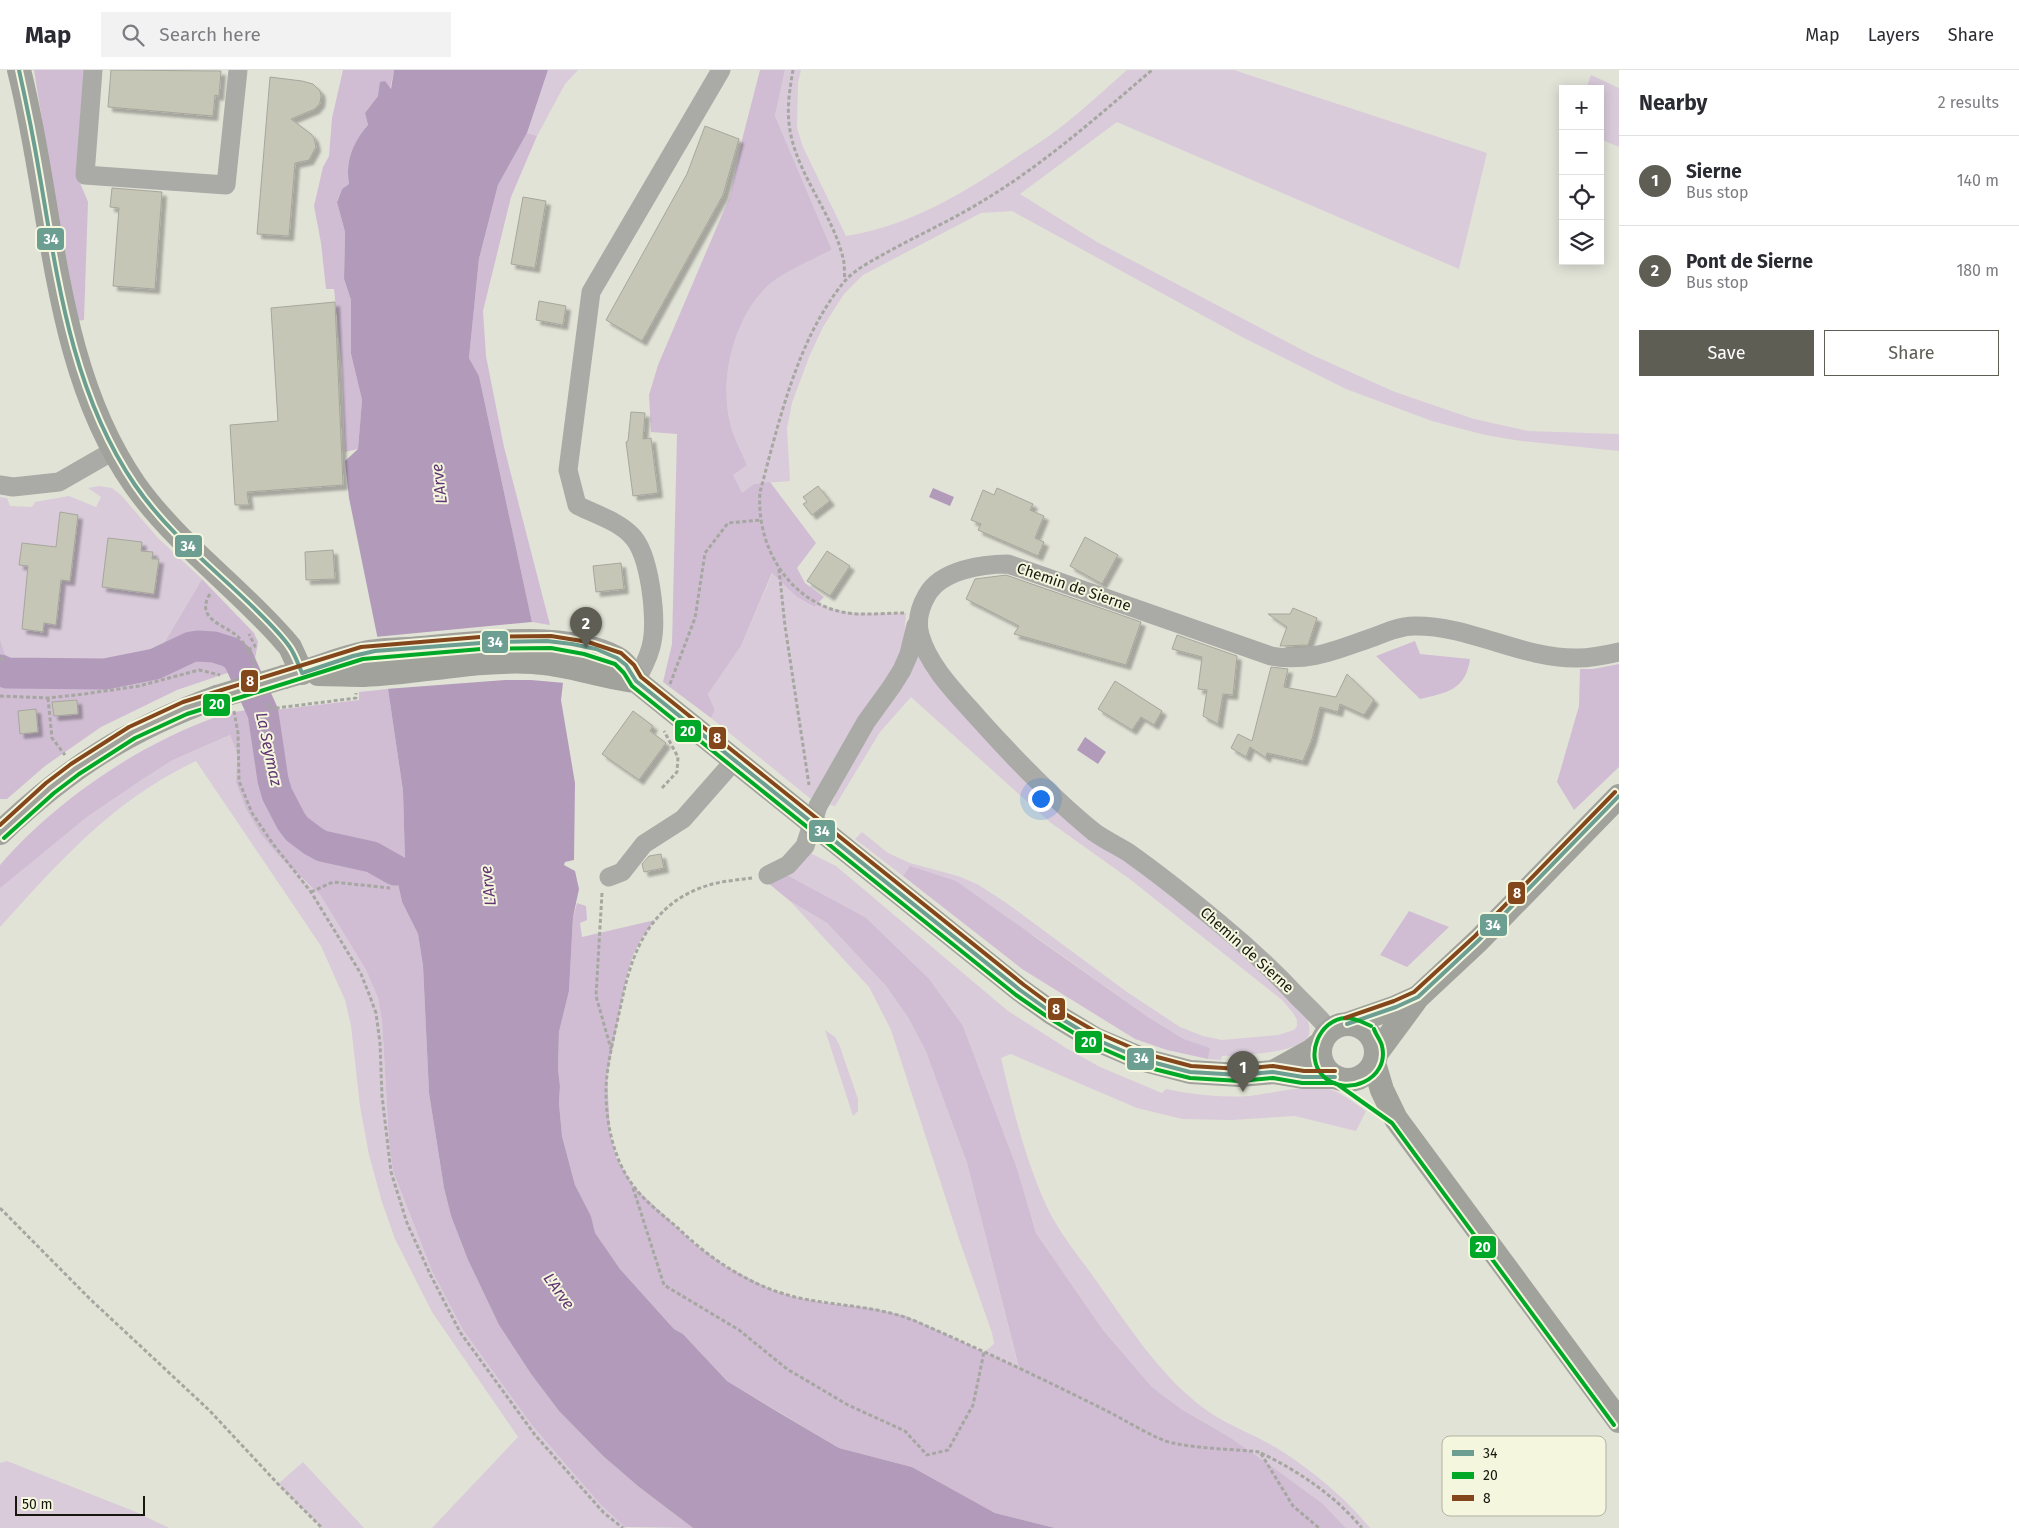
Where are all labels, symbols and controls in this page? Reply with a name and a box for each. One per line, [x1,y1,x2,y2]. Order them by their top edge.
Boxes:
search box [101,12,451,57]
text: Map [25,21,71,49]
icon: search [119,21,147,49]
text: Search here [159,23,261,46]
text: Map [1805,24,1840,46]
text: Layers [1868,24,1920,46]
text: Share [1948,24,1994,46]
map controls [1559,85,1604,265]
button: + [1559,85,1604,130]
text: Nearby [1639,90,1707,116]
text: 2 results [1938,93,1999,112]
button: − [1559,130,1604,175]
text: Sierne [1686,160,1742,183]
text: 1 [1651,171,1659,190]
text: 140 m [1957,171,1999,190]
button: locate [1559,175,1604,220]
text: Bus stop [1686,183,1749,202]
button: layers [1559,220,1604,265]
line badge: 34 [36,227,65,251]
text: 34 [42,231,59,248]
text: Pont de Sierne [1686,250,1813,273]
text: 2 [1651,261,1659,280]
text: 180 m [1956,261,1999,280]
text: Bus stop [1686,273,1749,292]
button: Save [1639,330,1814,376]
button: Share [1824,330,1999,376]
water label: L'Arve [427,463,451,505]
line badge: 34 [174,534,203,558]
text: 34 [179,538,196,555]
street label: Chemin de Sierne [1015,559,1133,615]
pin: 2 [570,607,602,648]
line badge: 34 [481,630,509,654]
text: 34 [486,634,503,651]
line badge: 8 [240,669,259,693]
text: 8 [246,673,254,690]
line badge: 20 [202,693,231,717]
text: 20 [209,696,225,713]
water label: La Seymaz [252,710,286,788]
line badge: 20 [674,719,702,743]
text: 20 [680,723,696,740]
line badge: 8 [708,726,727,750]
text: 8 [713,730,721,747]
your location [1028,786,1054,812]
line badge: 34 [808,819,836,843]
text: 34 [813,823,830,840]
water label: L'Arve [476,865,500,907]
line badge: 8 [1507,881,1526,905]
text: 8 [1513,885,1521,902]
street label: Chemin de Sierne [1197,903,1297,997]
line badge: 34 [1479,913,1508,937]
text: 34 [1484,917,1501,934]
line badge: 8 [1047,997,1066,1021]
text: 8 [1052,1001,1060,1018]
line badge: 20 [1074,1030,1103,1054]
text: 20 [1081,1034,1097,1051]
line badge: 34 [1126,1047,1155,1071]
text: 34 [1132,1050,1149,1067]
pin: 1 [1227,1051,1259,1092]
line badge: 20 [1469,1235,1497,1259]
text: 20 [1475,1239,1491,1256]
water label: L'Arve [539,1269,579,1313]
legend [1442,1436,1606,1516]
text: 34 [1483,1445,1498,1462]
text: 20 [1483,1467,1498,1484]
text: 8 [1483,1490,1491,1507]
scale bar [15,1493,145,1516]
text: 50 m [22,1496,53,1513]

